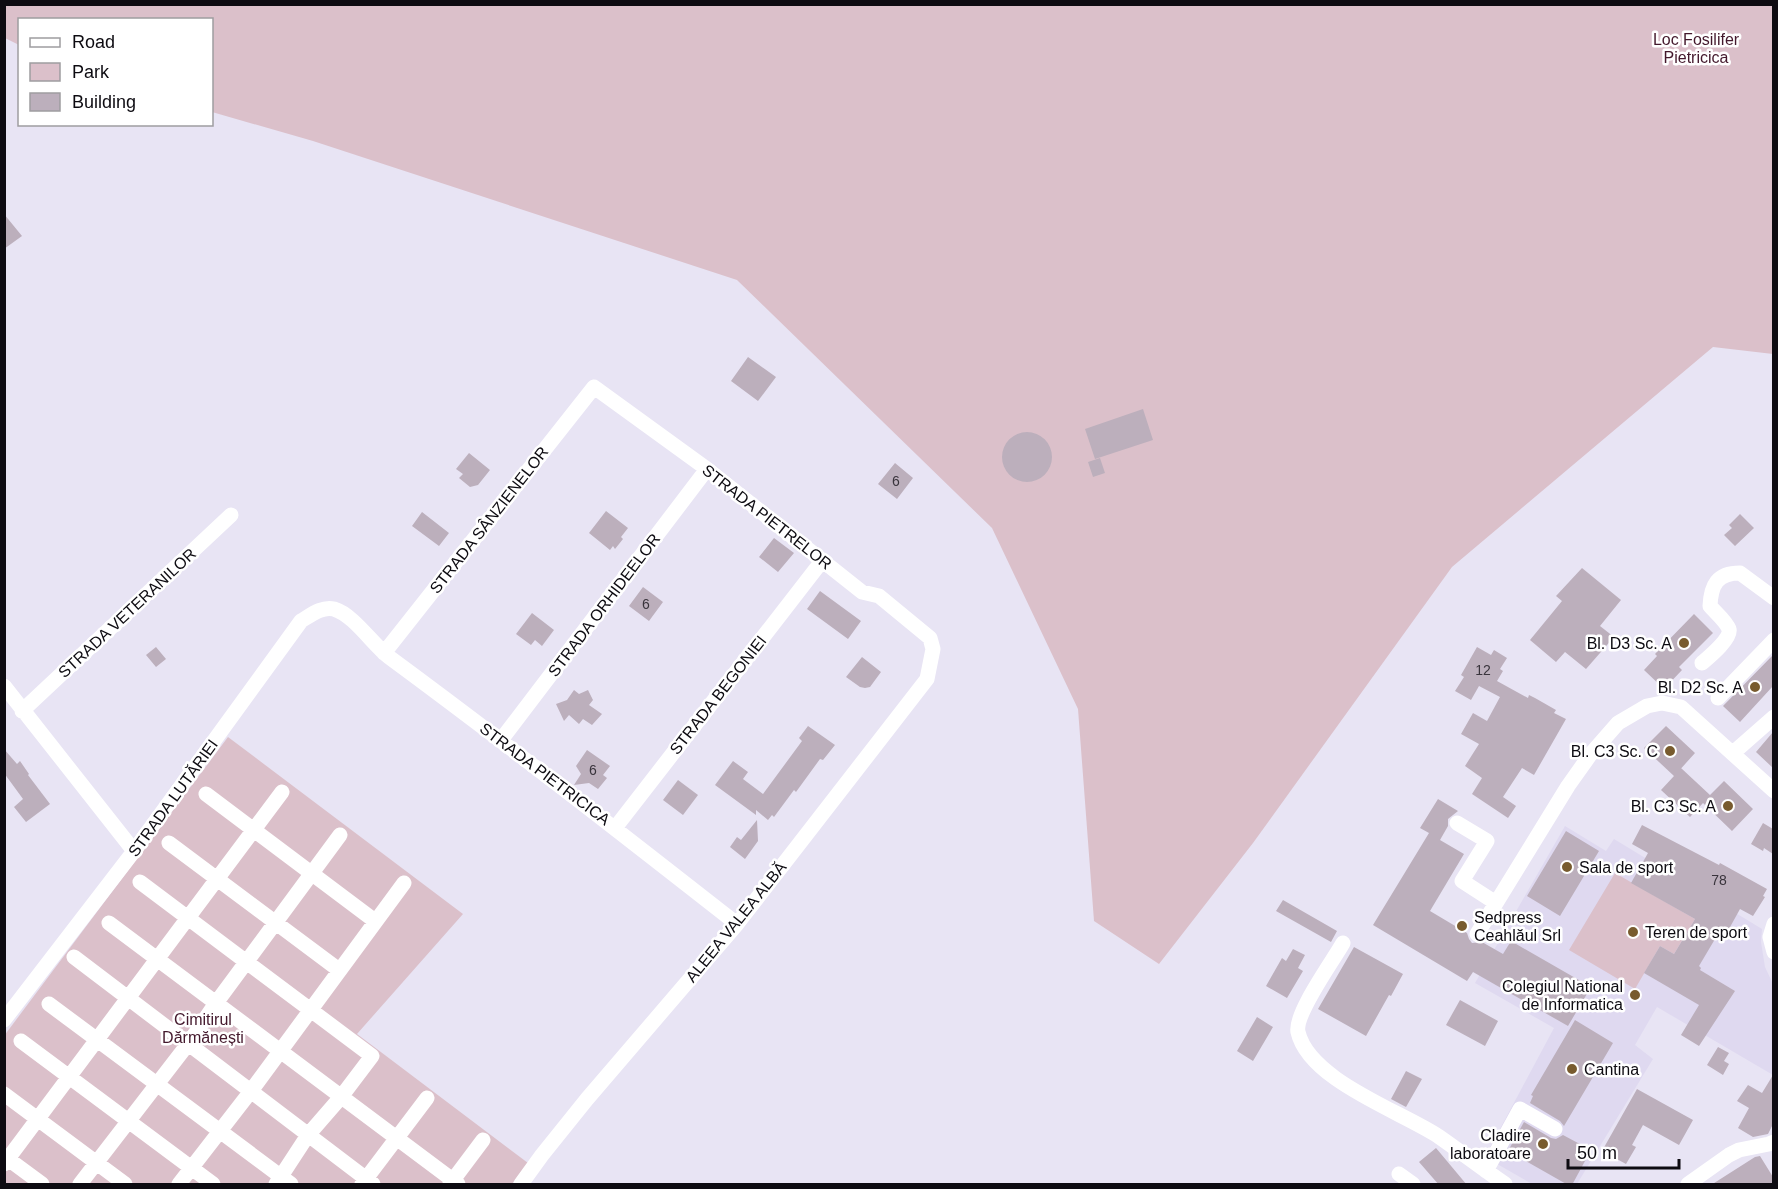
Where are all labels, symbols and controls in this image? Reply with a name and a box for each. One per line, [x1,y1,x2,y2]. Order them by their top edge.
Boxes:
legend [18,18,213,126]
park label: Loc Fosilifer Pietricica [1653,31,1740,66]
text: Road [72,32,115,52]
text: Park [72,62,110,82]
text: Building [72,92,136,112]
street label: STRADA SÂNZIENELOR [426,443,552,597]
street label: STRADA PIETRELOR [699,461,835,573]
house number: 6 [892,473,900,489]
street label: STRADA ORHIDEELOR [545,530,663,680]
street label: STRADA VETERANILOR [55,545,199,681]
house number: 6 [642,596,650,612]
street label: STRADA BEGONIEI [666,632,770,758]
place label: Bl. D3 Sc. A [1587,635,1672,652]
marker: Bl. D3 Sc. A [1677,636,1691,650]
house number: 12 [1475,662,1491,678]
place label: Bl. D2 Sc. A [1658,679,1743,696]
marker: Bl. D2 Sc. A [1748,680,1762,694]
street label: STRADA PIETRICICA [477,720,614,829]
street label: STRADA LUTĂRIEI [124,736,221,860]
place label: Bl. C3 Sc. C [1571,743,1658,760]
marker: Bl. C3 Sc. C [1663,744,1677,758]
house number: 6 [589,762,597,778]
place label: Bl. C3 Sc. A [1631,798,1716,815]
marker: Bl. C3 Sc. A [1721,799,1735,813]
street label: ALEEA VALEA ALBĂ [682,858,790,985]
place label: Sala de sport [1579,859,1674,876]
marker: Sala de sport [1560,860,1574,874]
house number: 78 [1711,872,1727,888]
place label: Sedpress Ceahlăul Srl [1474,909,1561,944]
marker: Sedpress Ceahlăul Srl [1455,919,1469,933]
place label: Teren de sport [1645,924,1748,941]
marker: Teren de sport [1626,925,1640,939]
place label: Colegiul National de Informatica [1502,978,1623,1013]
marker: Colegiul National de Informatica [1628,988,1642,1002]
park label: Cimitirul Dărmănești [162,1011,244,1046]
place label: Cantina [1584,1061,1639,1078]
marker: Cantina [1565,1062,1579,1076]
place label: Cladire laboratoare [1450,1127,1531,1162]
scale bar [1568,1132,1679,1170]
marker: Cladire laboratoare [1536,1137,1550,1151]
text: 50 m [1577,1143,1617,1163]

